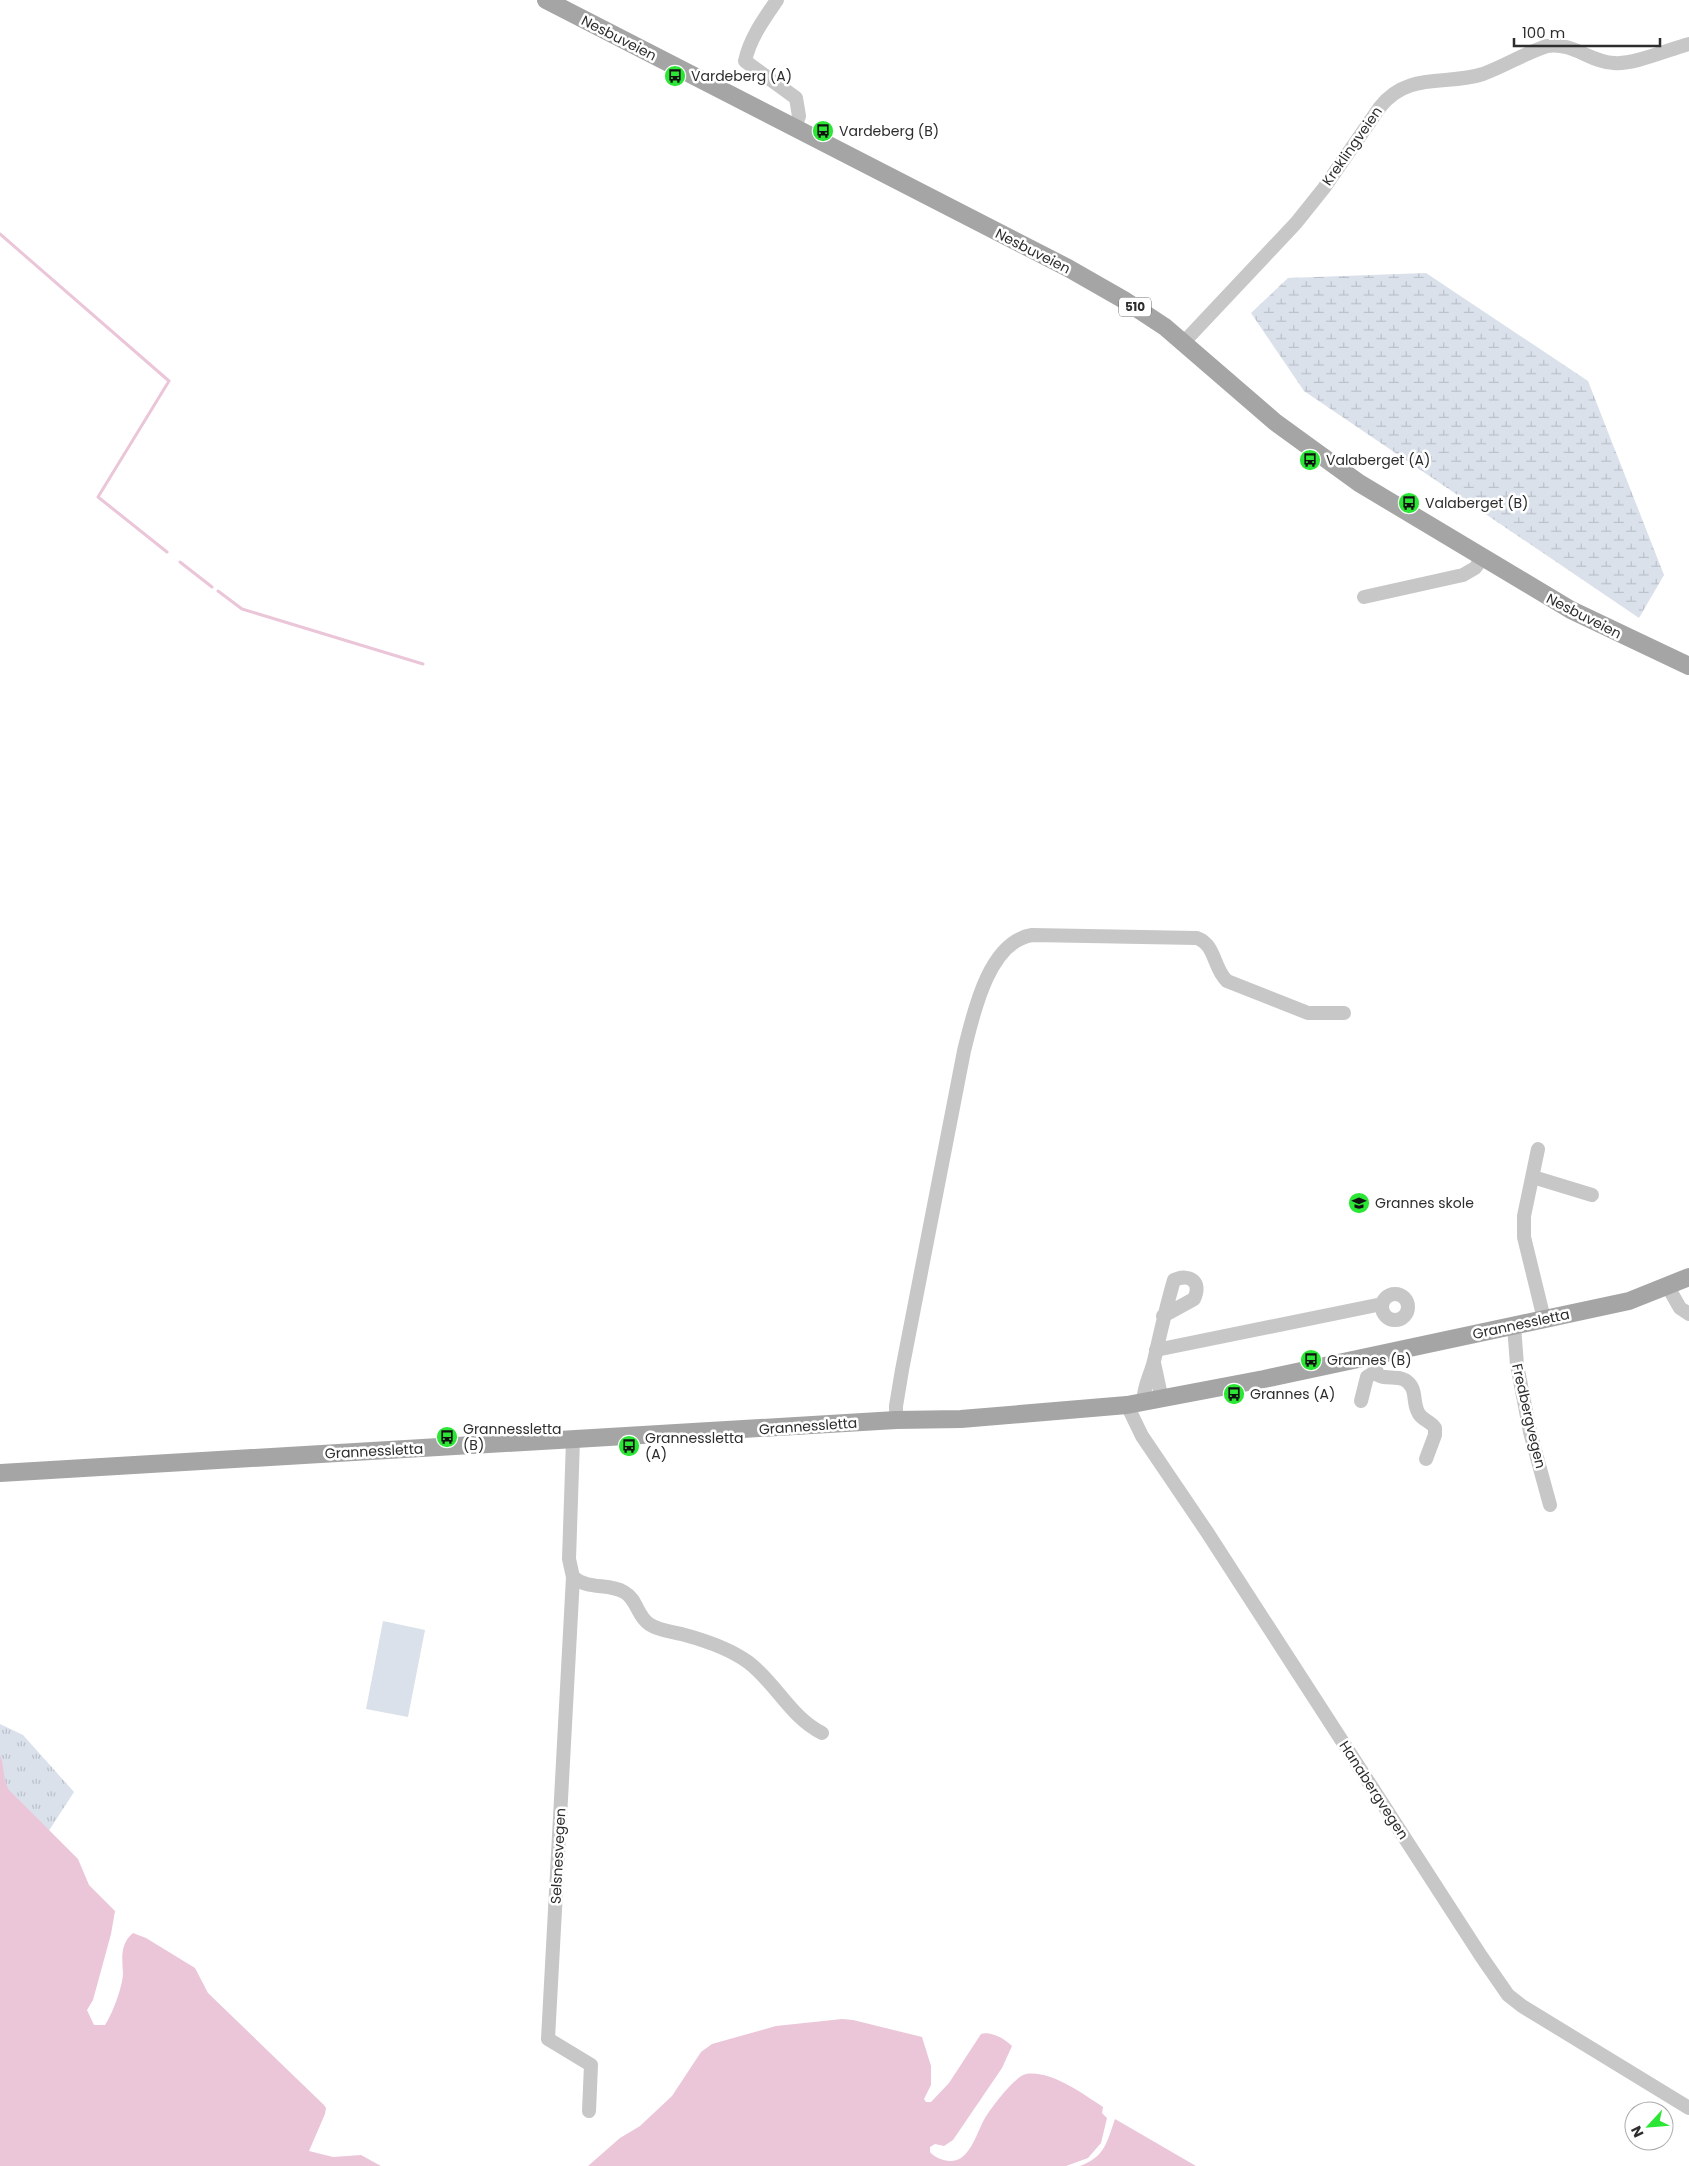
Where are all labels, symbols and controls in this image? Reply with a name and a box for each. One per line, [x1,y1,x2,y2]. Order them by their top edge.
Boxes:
street label: Nesbuveien [578,11,660,65]
scale bar [1514,15,1660,47]
text: 100 m [1522,22,1565,43]
bus stop icon: Vardeberg (A) [663,64,687,88]
place label: Vardeberg (A) [691,66,792,86]
street label: Kreklingveien [1317,102,1387,190]
bus stop icon: Vardeberg (B) [811,119,835,143]
place label: Vardeberg (B) [839,121,939,141]
street label: Nesbuveien [992,224,1074,278]
road number: 510 [1119,298,1151,316]
bus stop icon: Valaberget (A) [1298,448,1322,472]
place label: Valaberget (A) [1326,450,1430,470]
bus stop icon: Valaberget (B) [1397,491,1421,515]
place label: Valaberget (B) [1425,493,1528,513]
street label: Nesbuveien [1543,589,1625,643]
school or university icon: Grannes skole [1347,1191,1371,1215]
place label: Grannes skole [1375,1193,1474,1213]
street label: Grannessletta [1471,1304,1571,1344]
bus stop icon: Grannes (B) [1299,1348,1323,1372]
place label: Grannes (B) [1327,1350,1412,1370]
street label: Fredbergvegen [1507,1362,1551,1470]
bus stop icon: Grannes (A) [1222,1382,1246,1406]
place label: Grannes (A) [1250,1384,1335,1404]
street label: Grannessletta [758,1413,858,1439]
place label: Grannessletta (B) [463,1419,562,1455]
bus stop icon: Grannessletta (B) [435,1425,459,1449]
place label: Grannessletta (A) [645,1428,744,1464]
bus stop icon: Grannessletta (A) [617,1434,641,1458]
street label: Grannessletta [324,1438,424,1464]
street label: Hanabergvegen [1335,1737,1413,1843]
street label: Selsnesvegen [545,1807,571,1905]
north arrow [1624,2101,1674,2151]
text: N [1626,2123,1649,2141]

